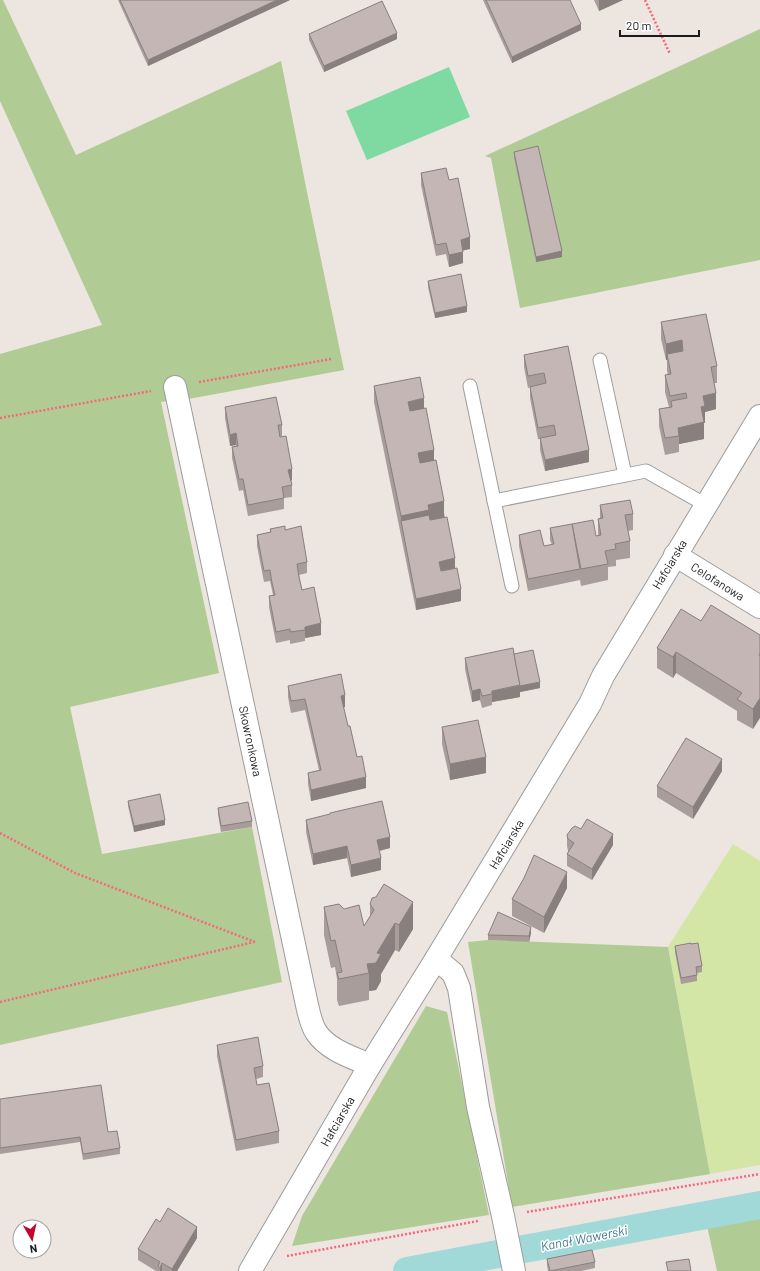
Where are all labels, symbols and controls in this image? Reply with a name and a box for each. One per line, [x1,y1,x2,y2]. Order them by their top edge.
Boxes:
scale bar [620,12,699,38]
text: 20 m [626,18,652,32]
street label: Hafciarska [649,537,689,591]
street label: Celofanowa [689,559,747,603]
street label: Skowronkowa [237,704,265,778]
street label: Hafciarska [486,817,526,871]
street label: Hafciarska [317,1094,357,1148]
north arrow [12,1219,52,1259]
water label: Kanał Wawerski [539,1222,630,1254]
text: N [29,1242,38,1256]

